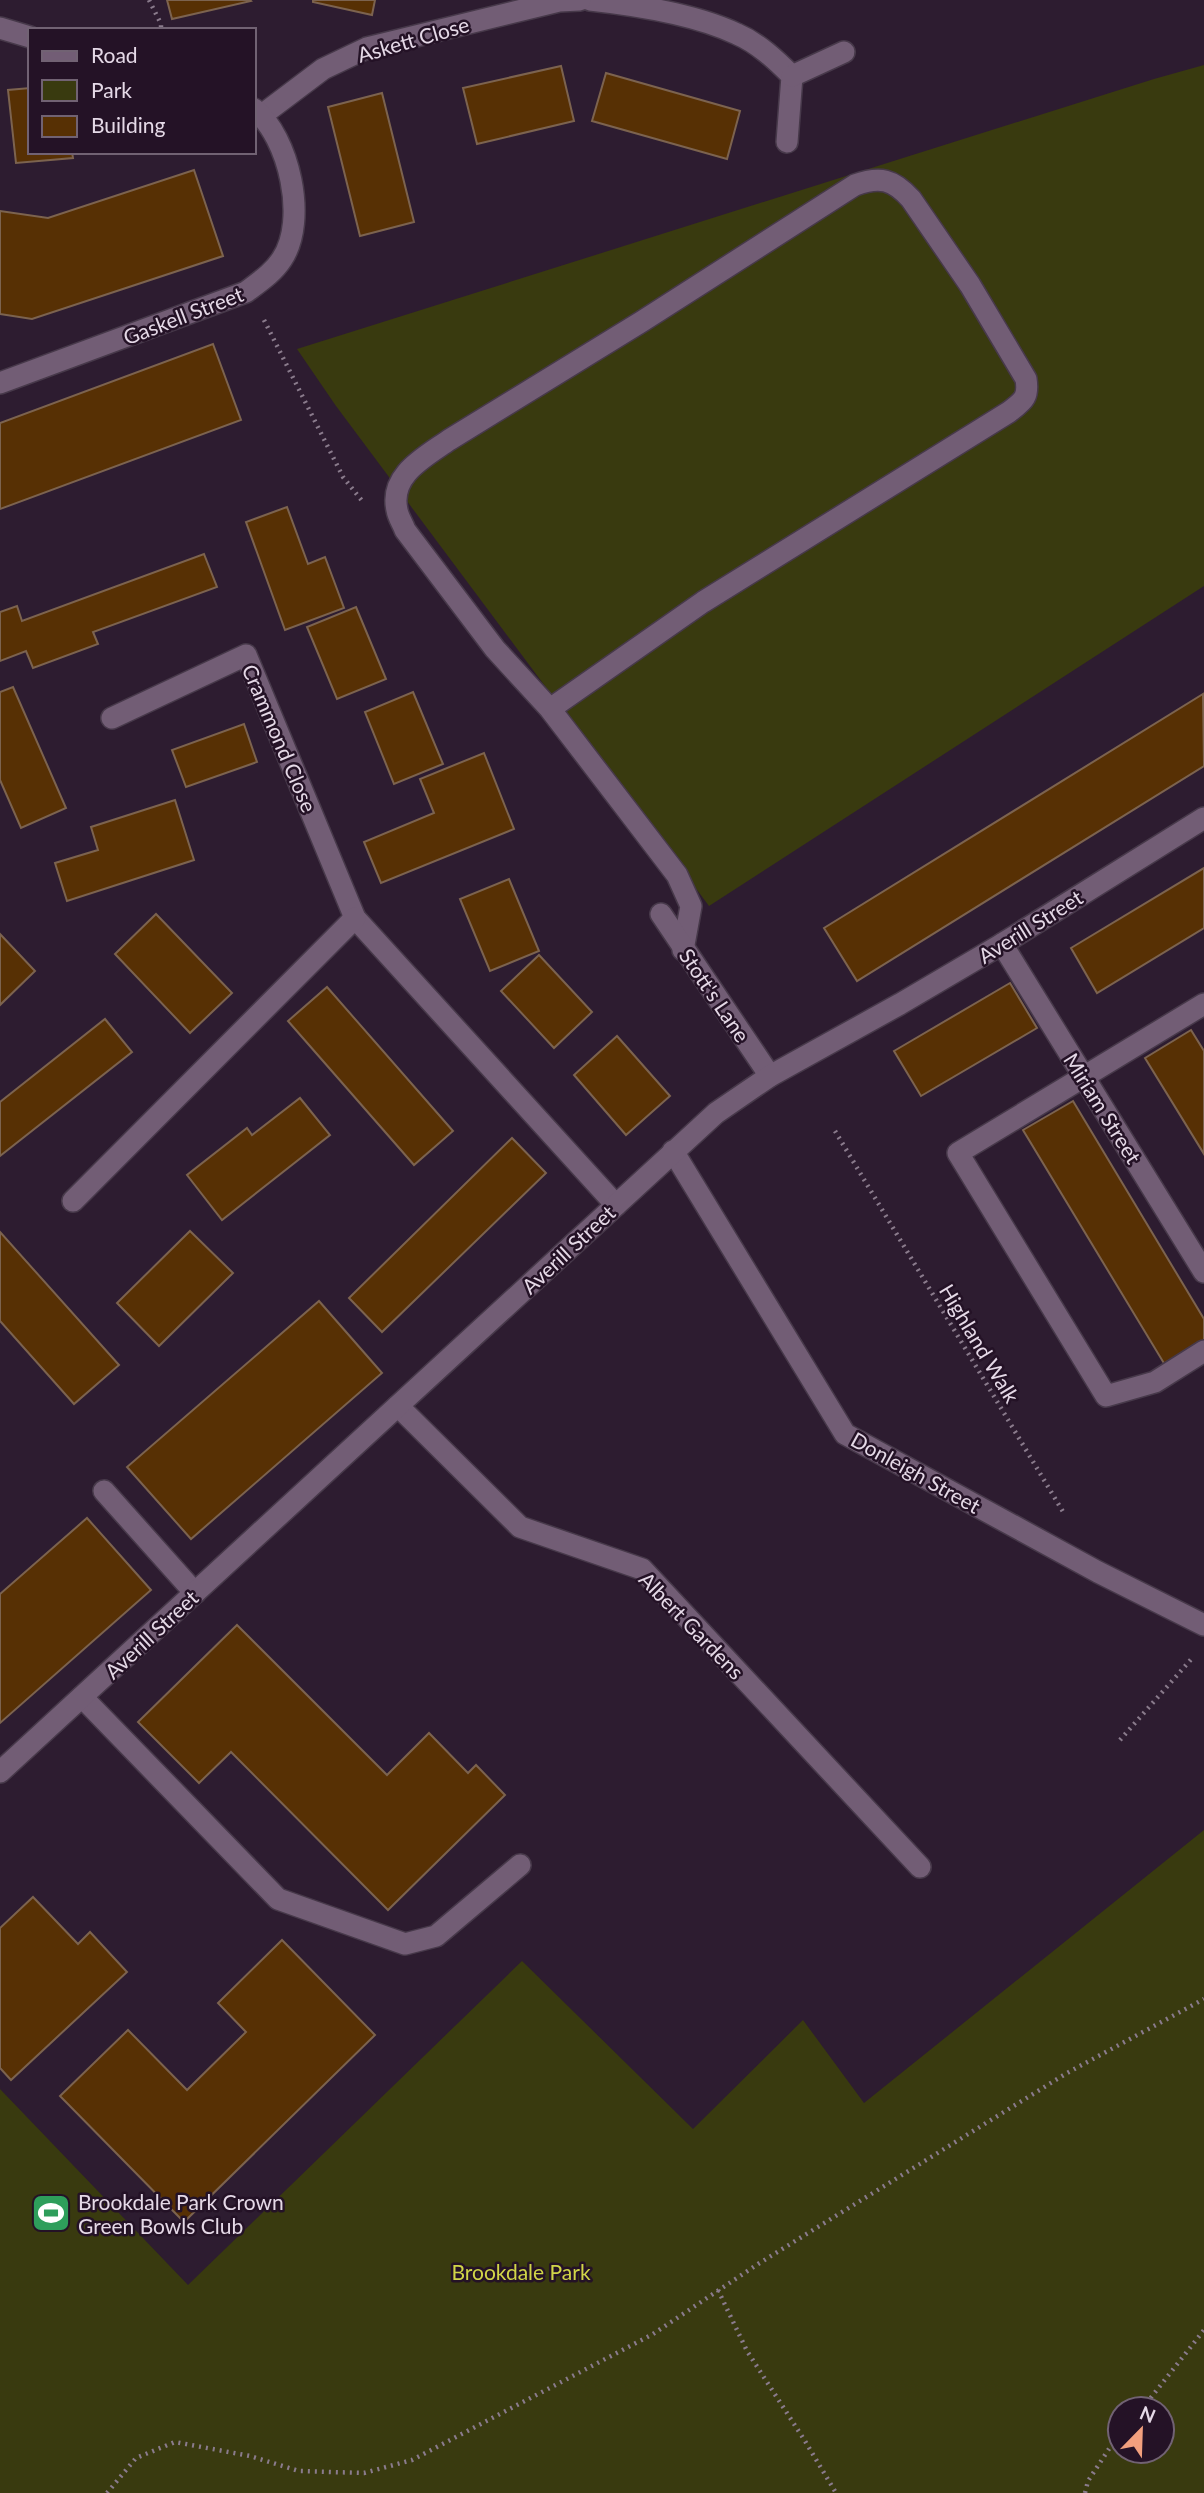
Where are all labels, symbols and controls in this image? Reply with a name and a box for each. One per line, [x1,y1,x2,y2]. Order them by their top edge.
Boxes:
street label: Askett Close [354,11,472,67]
legend [28,28,256,154]
text: Road [91,42,138,67]
text: Park [91,77,132,102]
text: Building [91,112,166,137]
street label: Gaskell Street [119,280,247,349]
street label: Crammond Close [238,660,322,816]
street label: Averill Street [973,884,1087,968]
street label: Stott's Lane [675,944,755,1046]
street label: Miriam Street [1059,1048,1147,1168]
street label: Averill Street [516,1199,620,1298]
street label: Highland Walk [935,1279,1025,1407]
street label: Donleigh Street [847,1426,985,1518]
street label: Albert Gardens [635,1566,749,1684]
street label: Averill Street [99,1584,203,1683]
place label: Brookdale Park Crown Green Bowls Club [78,2189,284,2238]
sports icon: Brookdale Park Crown Green Bowls Club [30,2192,72,2234]
park label: Brookdale Park [451,2259,591,2284]
north arrow [1106,2395,1176,2465]
text: N [1137,2400,1159,2427]

